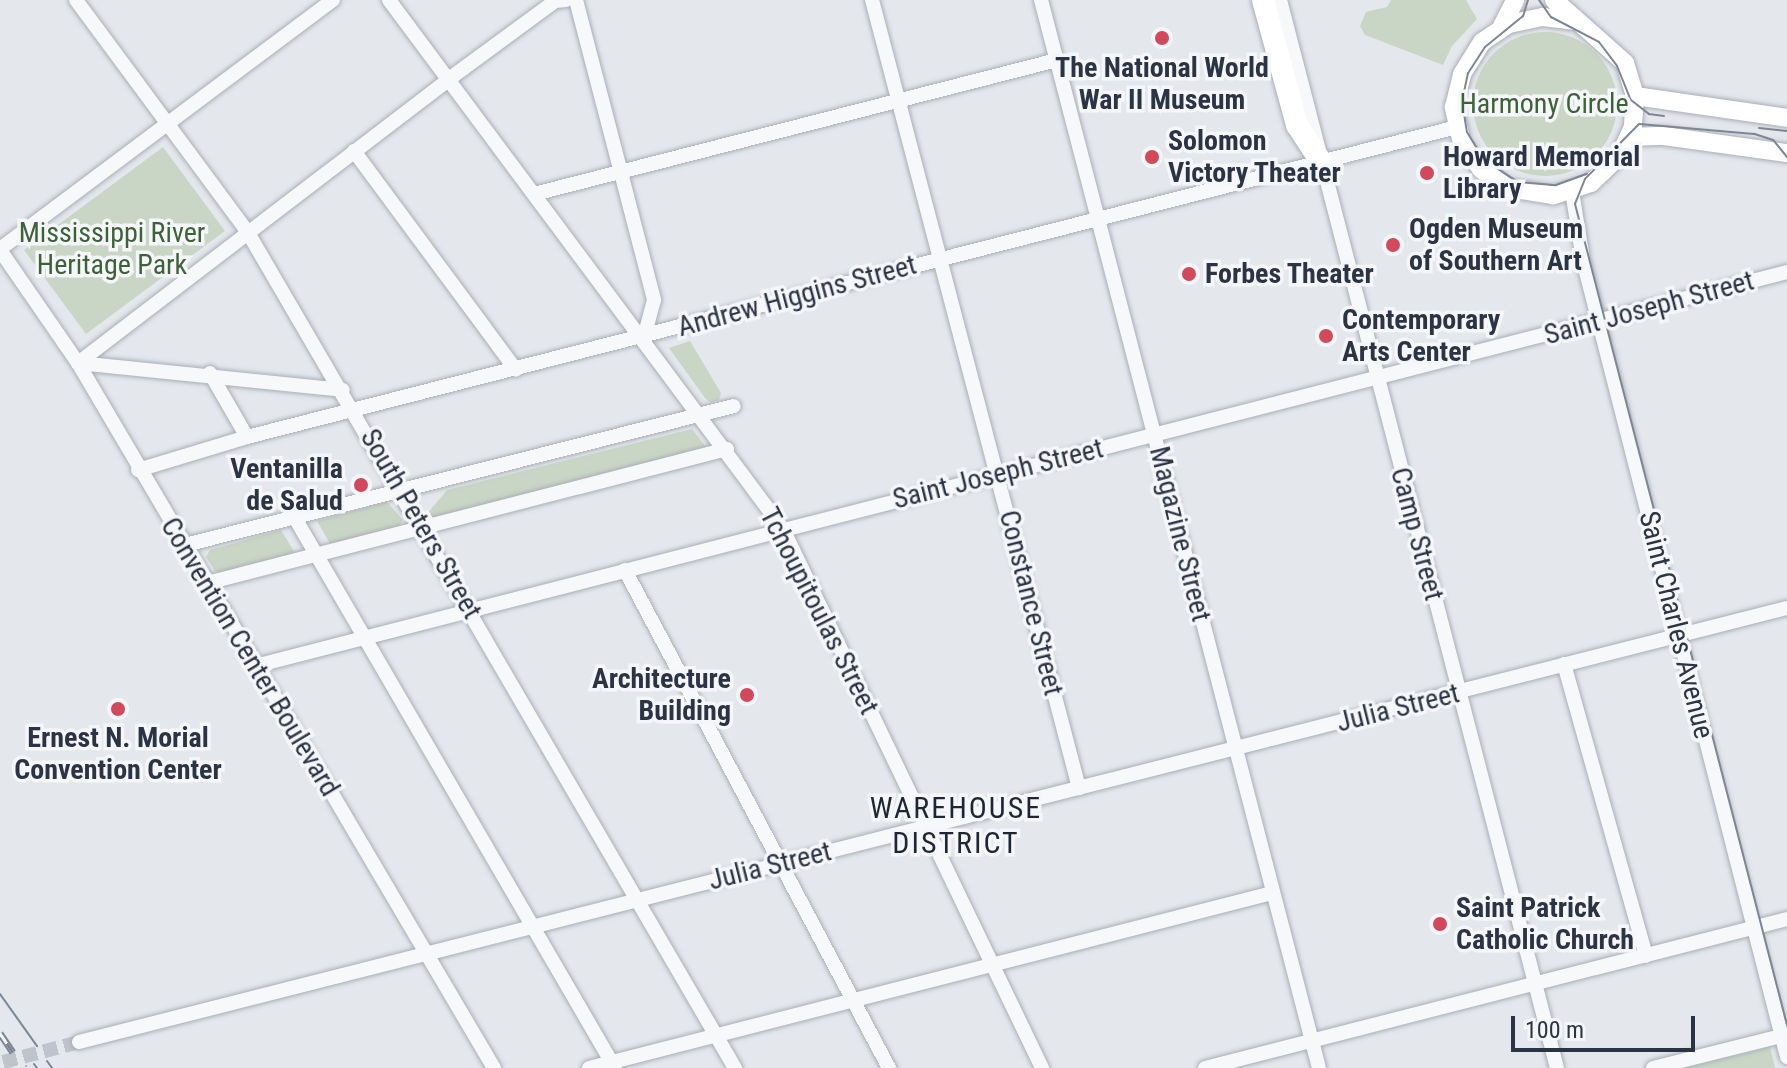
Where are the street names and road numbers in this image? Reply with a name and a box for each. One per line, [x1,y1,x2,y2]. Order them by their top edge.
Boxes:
street label: Andrew Higgins Street [674,248,920,344]
street label: Saint Joseph Street [1541,264,1757,352]
street label: South Peters Street [353,423,489,625]
street label: Saint Joseph Street [889,432,1107,516]
street label: Magazine Street [1142,443,1218,625]
street label: Camp Street [1383,464,1451,604]
street label: Tchoupitoulas Street [752,502,886,720]
street label: Constance Street [992,507,1070,699]
street label: Saint Charles Avenue [1631,508,1721,742]
street label: Convention Center Boulevard [153,512,347,802]
street label: Julia Street [1333,677,1463,739]
street label: Julia Street [705,835,835,897]

